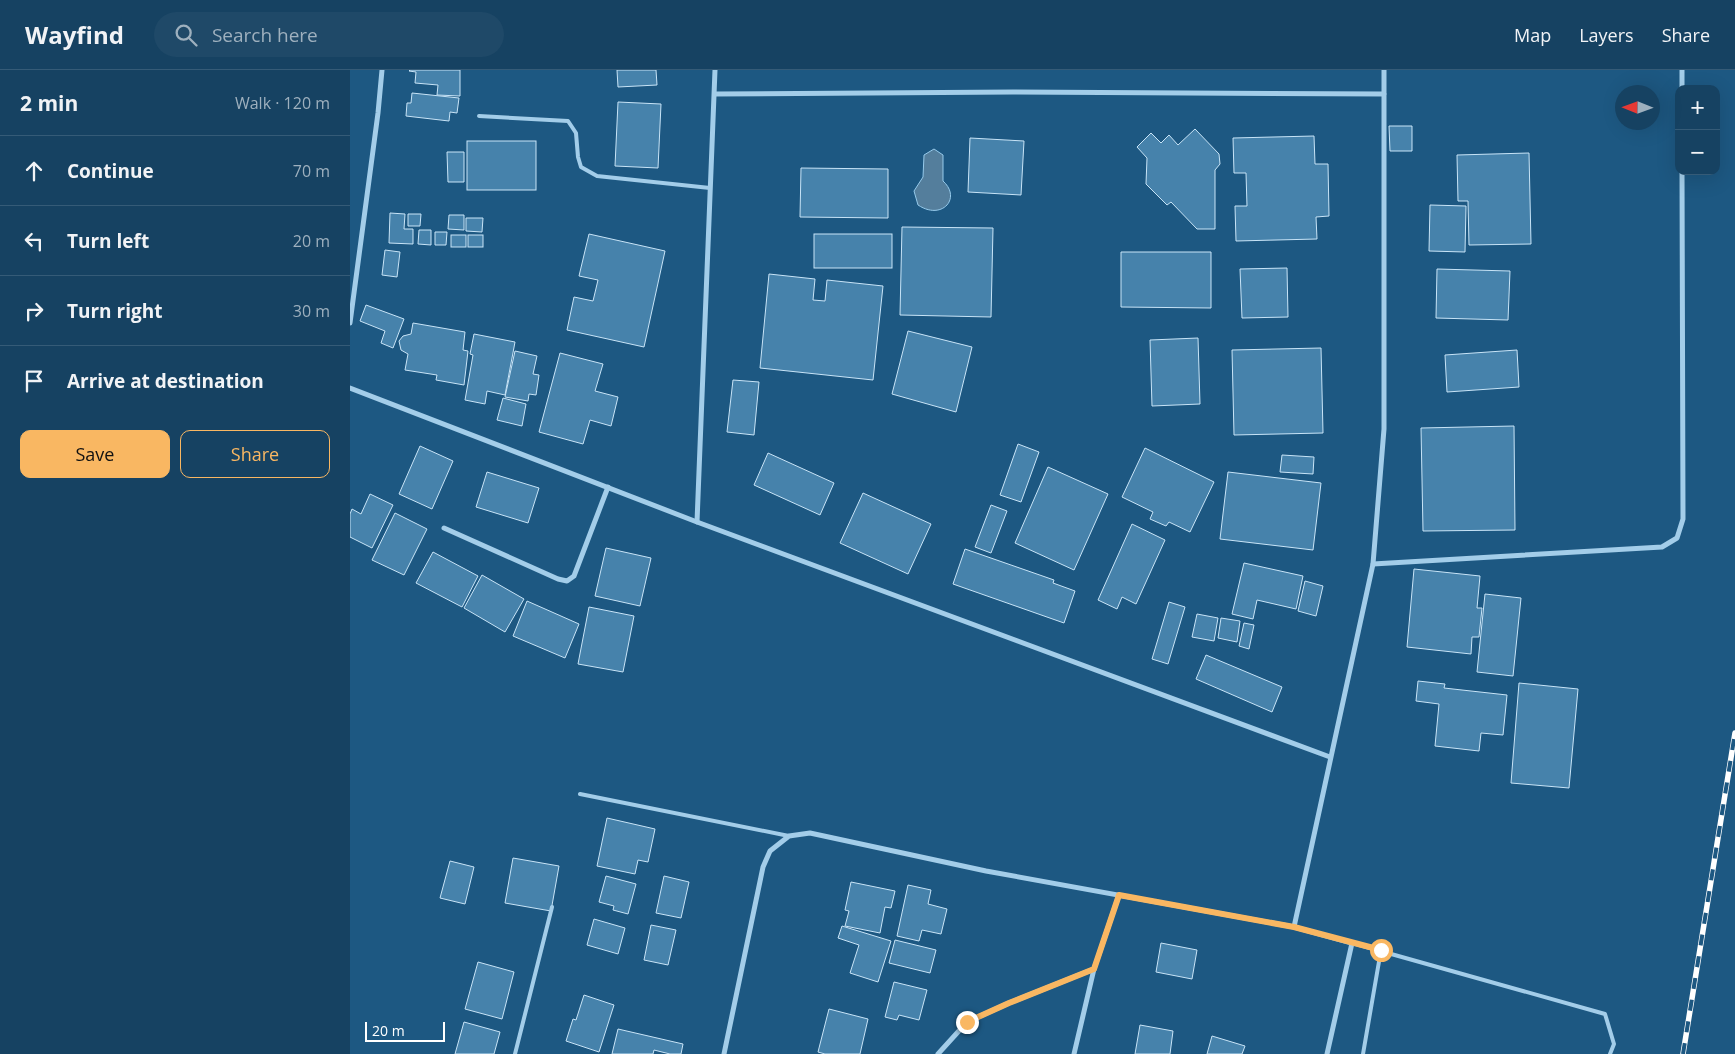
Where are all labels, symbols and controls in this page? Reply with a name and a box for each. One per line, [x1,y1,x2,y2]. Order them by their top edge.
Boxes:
search box [154,12,504,57]
text: Wayfind [25,18,124,51]
icon: search [172,21,200,49]
text: Search here [212,22,318,48]
text: Map [1514,23,1551,47]
text: Layers [1579,23,1634,47]
text: Share [1662,23,1710,47]
north arrow [1615,85,1660,130]
map controls [1675,85,1720,175]
button: + [1675,85,1720,130]
text: 2 min [20,89,78,117]
text: Walk · 120 m [235,92,330,114]
button: − [1675,130,1720,175]
icon: ahead [20,157,48,185]
text: Continue [67,158,154,184]
text: 70 m [293,160,330,182]
icon: left [20,227,48,255]
text: Turn left [67,228,149,254]
text: 20 m [293,230,330,252]
icon: right [20,297,48,325]
text: Turn right [67,298,162,324]
text: 30 m [293,300,330,322]
icon: arrive [20,367,48,395]
text: Arrive at destination [67,368,264,394]
button: Save [20,430,170,478]
button: Share [180,430,330,478]
route start [1370,939,1393,962]
route end [956,1011,979,1034]
scale bar [365,1019,445,1042]
text: 20 m [372,1021,405,1040]

